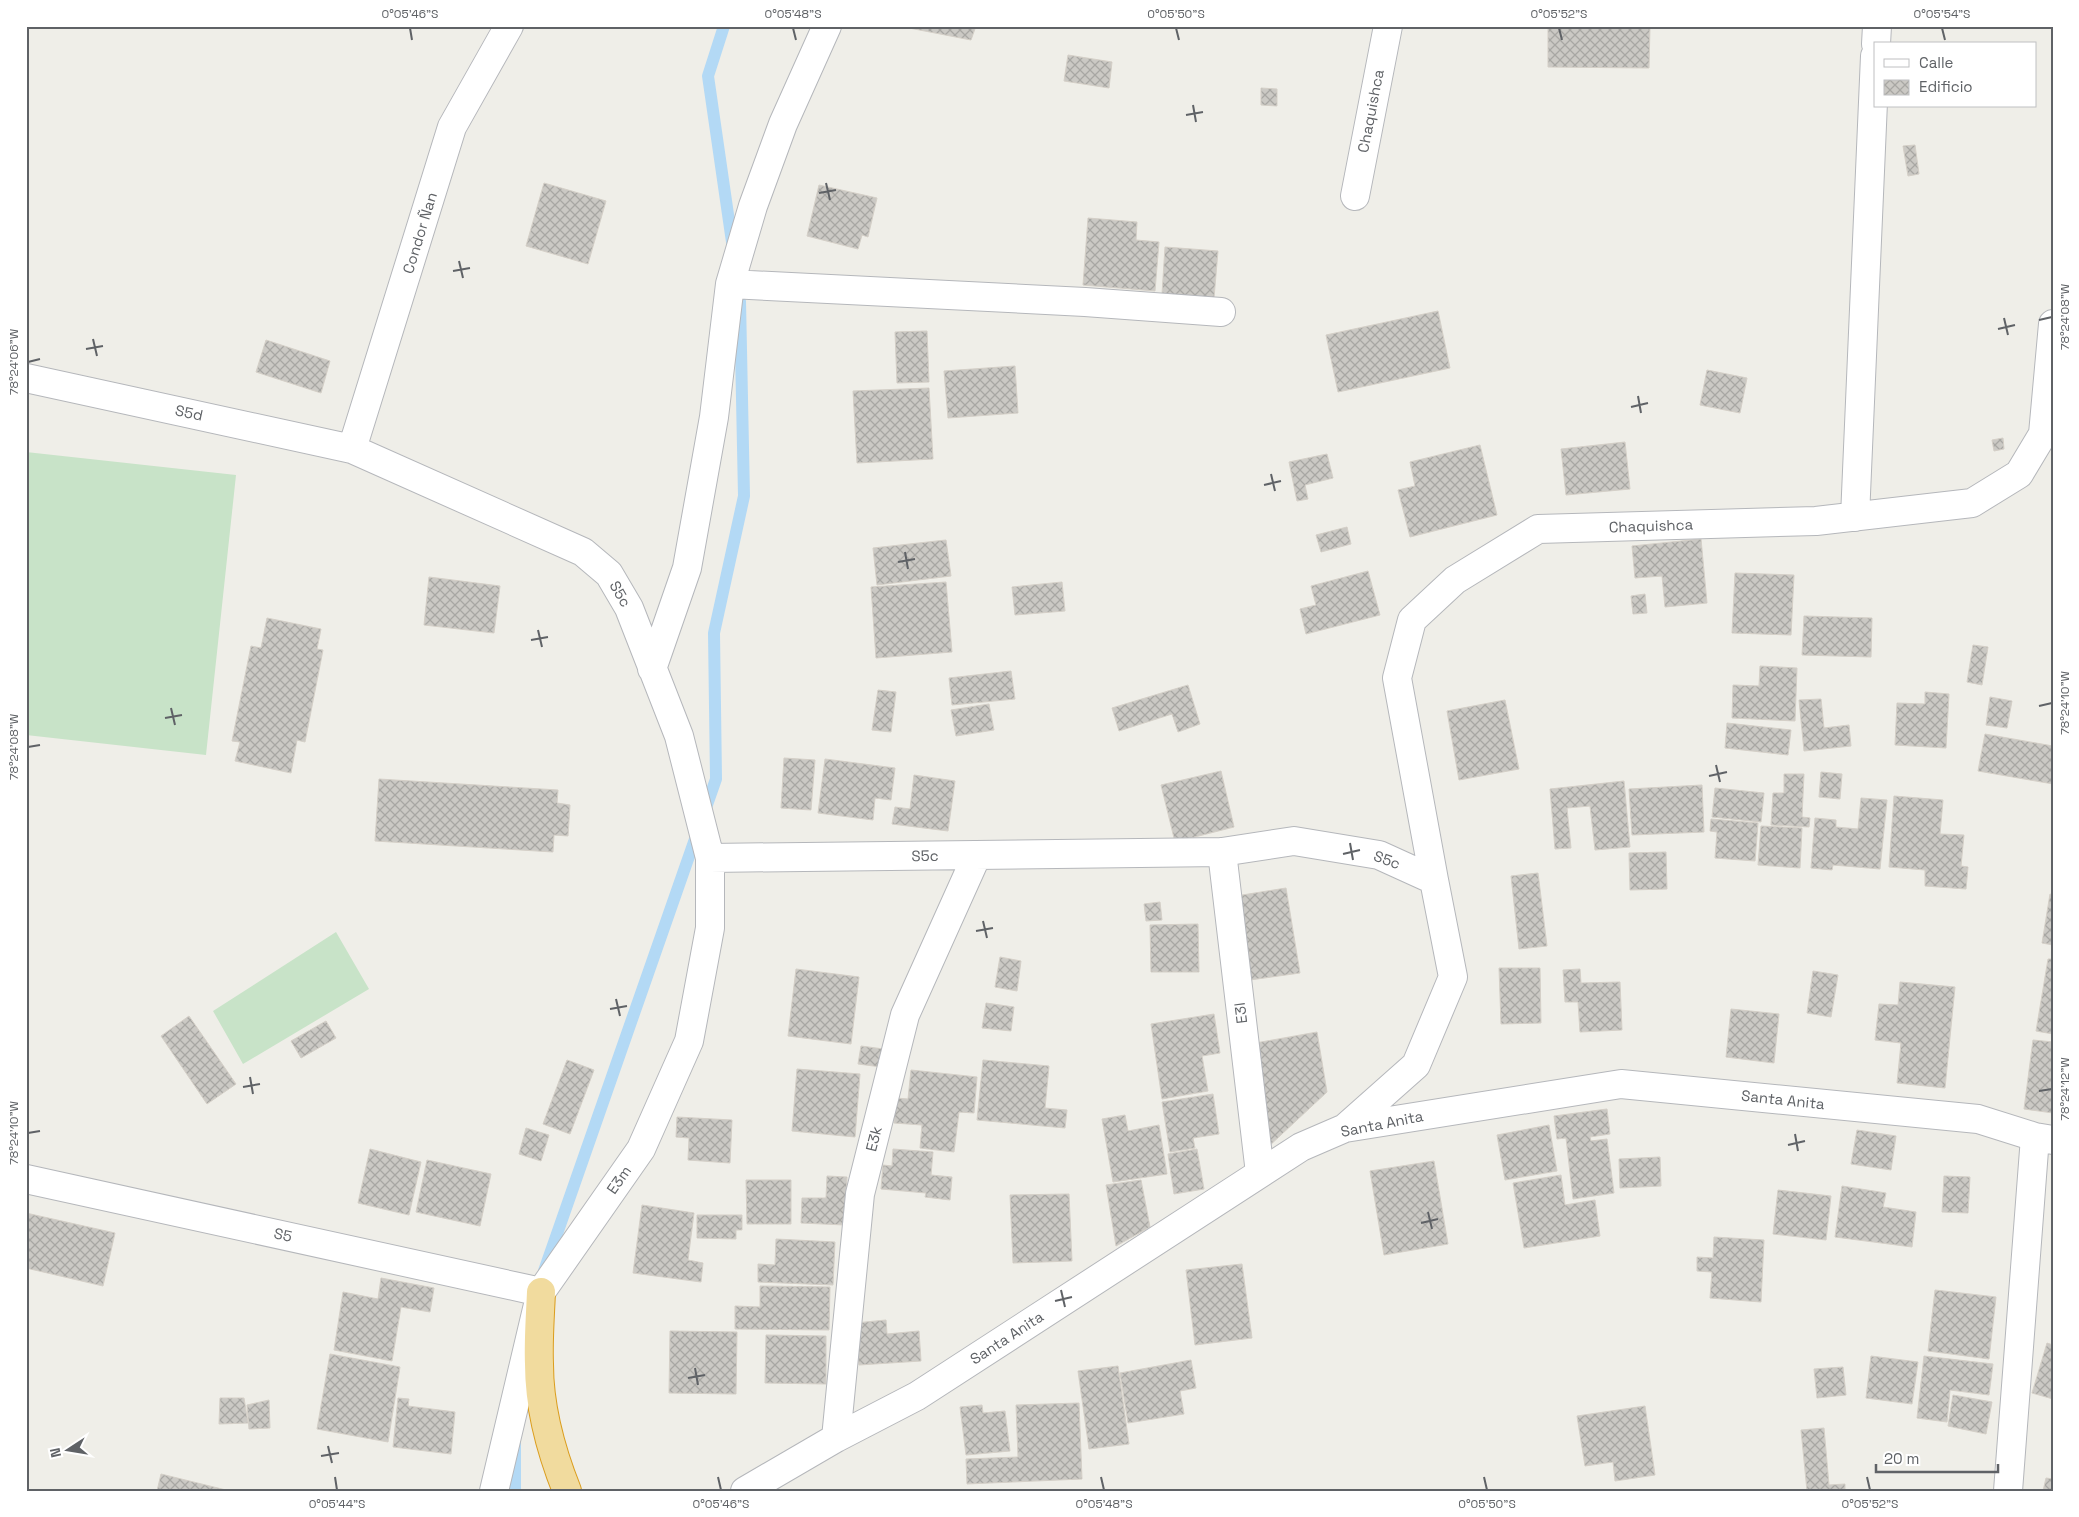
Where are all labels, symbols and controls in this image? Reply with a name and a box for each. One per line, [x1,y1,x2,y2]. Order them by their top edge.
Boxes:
text: 0°05'46"S [382,6,438,22]
text: 0°05'48"S [764,6,822,22]
text: 0°05'50"S [1147,6,1205,22]
text: 0°05'52"S [1531,6,1587,22]
text: 0°05'54"S [1914,6,1970,22]
legend [1874,42,2036,108]
text: Calle [1919,53,1954,72]
street label: Chaquishca [1353,67,1388,154]
text: Edificio [1919,77,1973,96]
street label: Condor Ñan [398,190,441,276]
text: 78°24'08"W [2057,283,2073,350]
text: 78°24'06"W [6,328,22,395]
street label: S5d [174,400,205,425]
street label: Chaquishca [1608,515,1694,536]
street label: S5c [605,577,635,610]
text: 78°24'10"W [2057,670,2073,735]
text: 78°24'08"W [6,713,22,780]
street label: S5c [911,846,939,865]
street label: S5c [1371,846,1403,873]
street label: E3l [1230,1001,1251,1025]
text: 78°24'12"W [2057,1057,2073,1121]
street label: Santa Anita [1740,1086,1826,1113]
text: 78°24'10"W [6,1100,22,1165]
street label: Santa Anita [1339,1106,1425,1141]
street label: E3k [861,1124,886,1154]
street label: E3m [602,1162,635,1198]
street label: S5 [272,1223,294,1246]
street label: Santa Anita [966,1307,1047,1368]
north arrow [42,1424,92,1474]
scale bar [1876,1442,1999,1474]
text: N [46,1446,65,1459]
text: 20 m [1884,1449,1919,1468]
text: 0°05'44"S [309,1496,365,1512]
text: 0°05'46"S [693,1496,749,1512]
text: 0°05'48"S [1075,1496,1133,1512]
text: 0°05'50"S [1458,1496,1516,1512]
text: 0°05'52"S [1842,1496,1898,1512]

